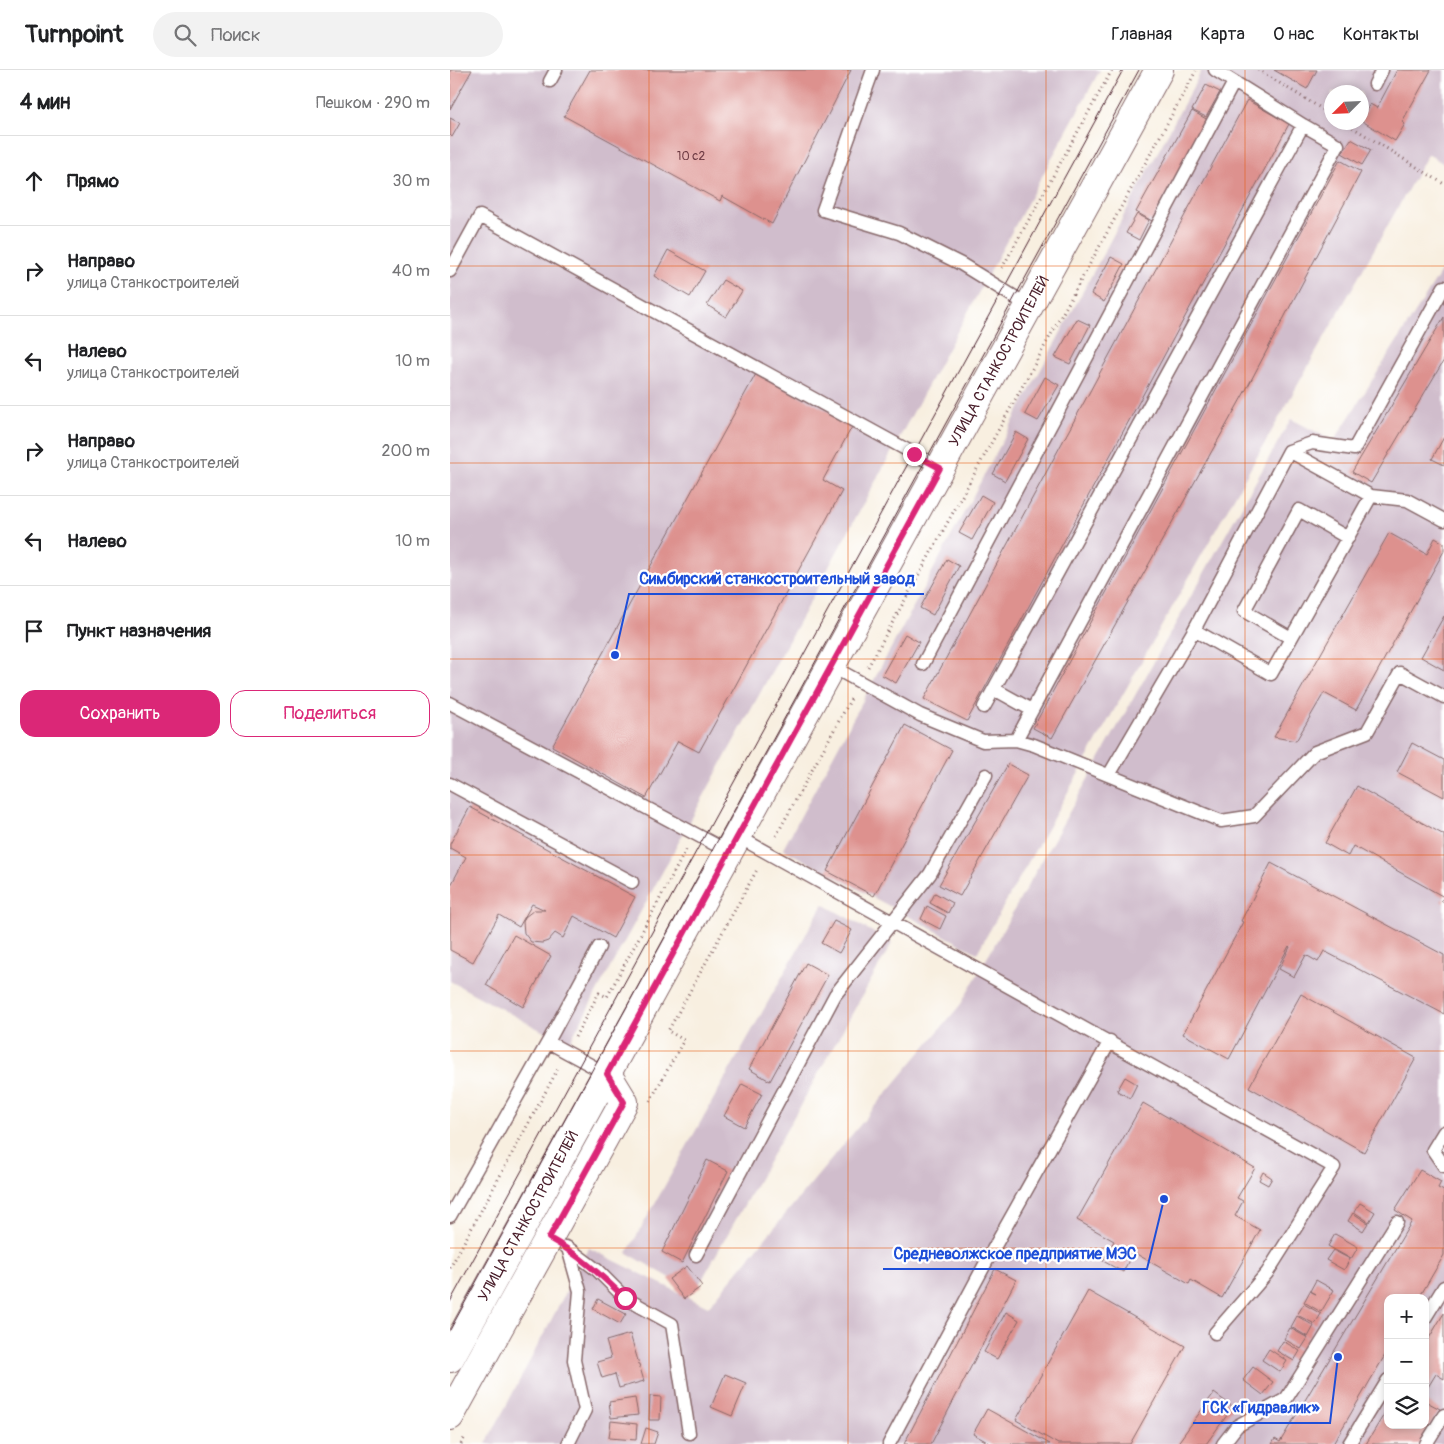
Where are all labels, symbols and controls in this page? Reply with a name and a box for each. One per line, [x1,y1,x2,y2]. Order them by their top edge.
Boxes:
search box [153,12,503,57]
text: Turnpoint [25,20,123,49]
icon: search [171,21,199,49]
text: Поиск [211,23,261,47]
text: Главная [1111,23,1172,46]
text: Карта [1200,23,1245,46]
text: О нас [1273,23,1315,46]
text: Контакты [1343,23,1419,46]
north arrow [1324,85,1369,130]
text: 4 мин [20,89,70,116]
text: Пешком · 290 m [316,93,430,113]
house number: 10 с2 [677,149,705,164]
icon: ahead [20,167,48,195]
text: Прямо [67,169,119,193]
text: 30 m [392,171,430,191]
text: Направо [67,249,135,273]
icon: right [20,257,48,285]
text: 40 m [392,261,430,281]
text: улица Станкостроителей [67,273,239,293]
street label: УЛИЦА СТАНКОСТРОИТЕЛЕЙ [945,273,1054,450]
text: Налево [67,339,127,363]
icon: left [20,347,48,375]
text: 10 m [395,351,430,371]
text: улица Станкостроителей [67,363,239,383]
text: Направо [67,429,135,453]
icon: right [20,437,48,465]
text: 200 m [382,441,430,461]
route end [903,443,926,466]
text: улица Станкостроителей [67,453,239,473]
icon: left [20,527,48,555]
text: Налево [67,529,127,553]
text: 10 m [395,531,430,551]
callout: Симбирский станкостроительный завод [629,563,924,594]
text: Симбирский станкостроительный завод [639,569,915,589]
icon: arrive [20,617,48,645]
text: Пункт назначения [67,619,211,643]
button: Сохранить [20,690,220,737]
button: Поделиться [230,690,430,737]
street label: УЛИЦА СТАНКОСТРОИТЕЛЕЙ [474,1128,583,1305]
callout: Средневолжское предприятие МЭС [883,1238,1147,1269]
text: Средневолжское предприятие МЭС [893,1244,1137,1264]
route start [614,1287,637,1310]
map controls [1384,1294,1429,1429]
button: + [1384,1294,1429,1339]
button: − [1384,1339,1429,1384]
button: layers [1384,1384,1429,1429]
callout: ГСК «Гидравлик» [1193,1392,1330,1423]
text: ГСК «Гидравлик» [1202,1398,1321,1418]

